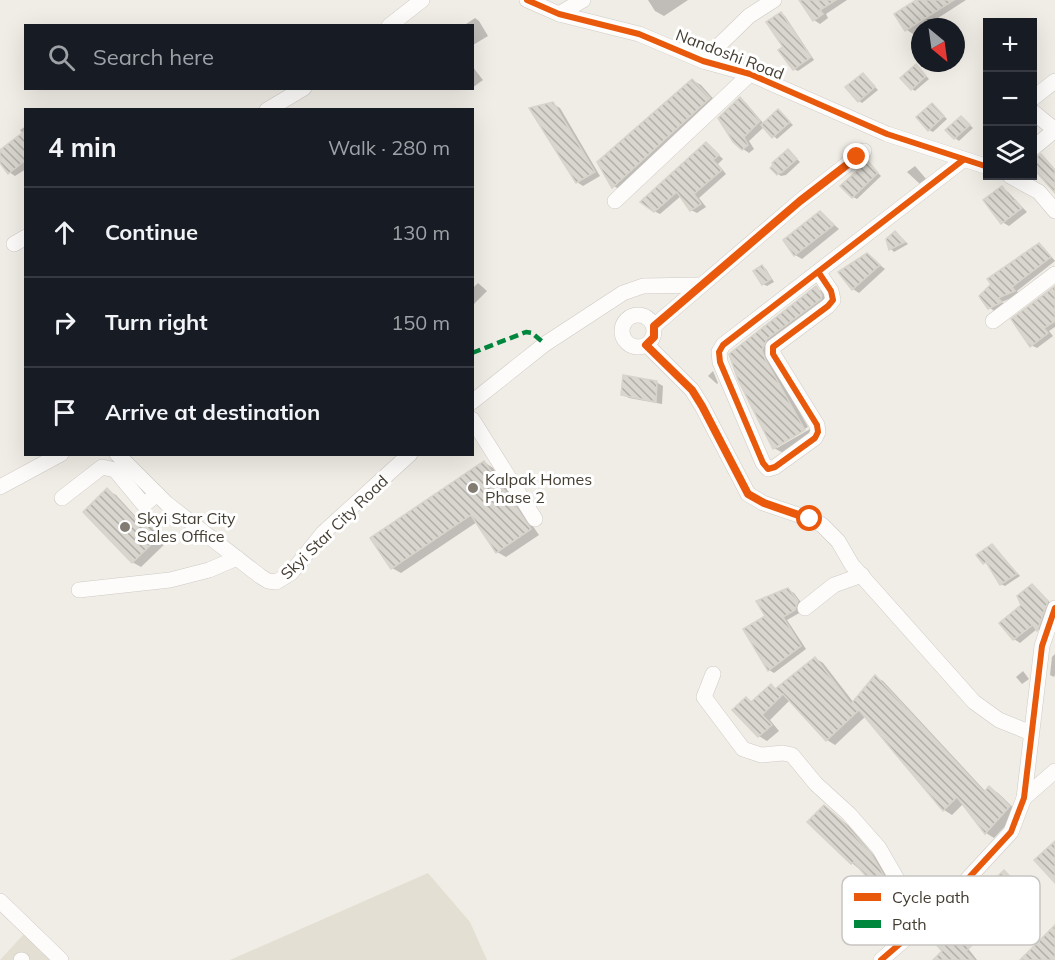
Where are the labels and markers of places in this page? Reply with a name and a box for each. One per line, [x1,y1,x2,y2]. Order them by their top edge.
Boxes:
place label: Kalpak Homes Phase 2 [485,469,592,507]
marker: Kalpak Homes Phase 2 [466,481,480,495]
place label: Skyi Star City Sales Office [137,508,236,546]
marker: Skyi Star City Sales Office [118,520,132,534]

